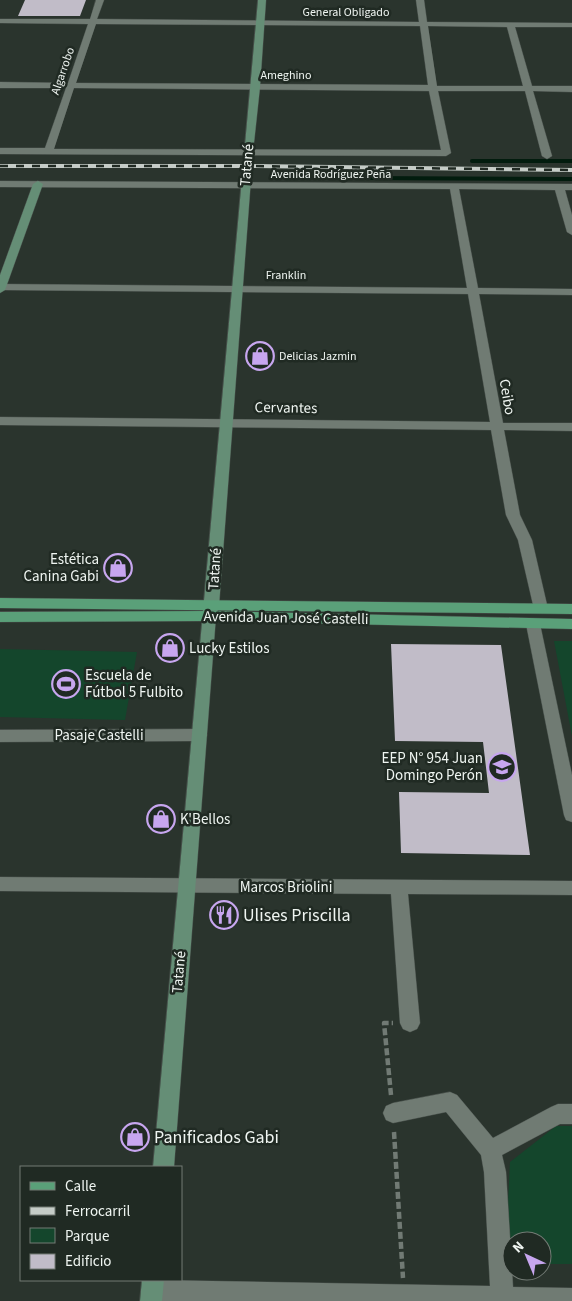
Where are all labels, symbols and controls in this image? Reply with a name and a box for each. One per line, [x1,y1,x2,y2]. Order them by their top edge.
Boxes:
street label: General Obligado [303,4,389,21]
street label: Algarrobo [47,45,79,97]
street label: Ameghino [261,67,311,84]
street label: Tatané [235,143,259,187]
street label: Avenida Rodríguez Peña [271,166,391,183]
street label: Franklin [266,267,306,284]
shop icon: Delicias Jazmin [245,341,275,371]
place label: Delicias Jazmin [279,348,357,365]
street label: Ceibo [494,377,520,417]
street label: Cervantes [254,397,318,419]
street label: Tatané [203,547,227,591]
place label: Estética Canina Gabi [23,549,99,587]
shop icon: Estética Canina Gabi [103,553,133,583]
street label: Avenida Juan José Castelli [203,606,369,630]
shop icon: Lucky Estilos [155,633,185,663]
place label: Lucky Estilos [189,638,269,659]
place label: Escuela de Fútbol 5 Fulbito [85,665,183,703]
sports icon: Escuela de Fútbol 5 Fulbito [51,669,81,699]
street label: Pasaje Castelli [54,725,144,746]
place label: EEP N° 954 Juan Domingo Perón [382,748,483,786]
school or university icon: EEP N° 954 Juan Domingo Perón [487,752,517,782]
shop icon: K'Bellos [146,804,176,834]
place label: K'Bellos [180,809,230,830]
street label: Marcos Briolini [240,877,332,898]
restaurant icon: Ulises Priscilla [209,900,239,930]
place label: Ulises Priscilla [243,903,351,928]
street label: Tatané [167,950,191,994]
shop icon: Panificados Gabi [120,1122,150,1152]
place label: Panificados Gabi [154,1125,279,1150]
legend [20,1166,182,1281]
text: Calle [65,1176,96,1197]
text: Ferrocarril [65,1201,130,1222]
text: Parque [65,1226,109,1247]
north arrow [502,1231,552,1281]
text: N [508,1237,529,1258]
text: Edificio [65,1251,112,1272]

